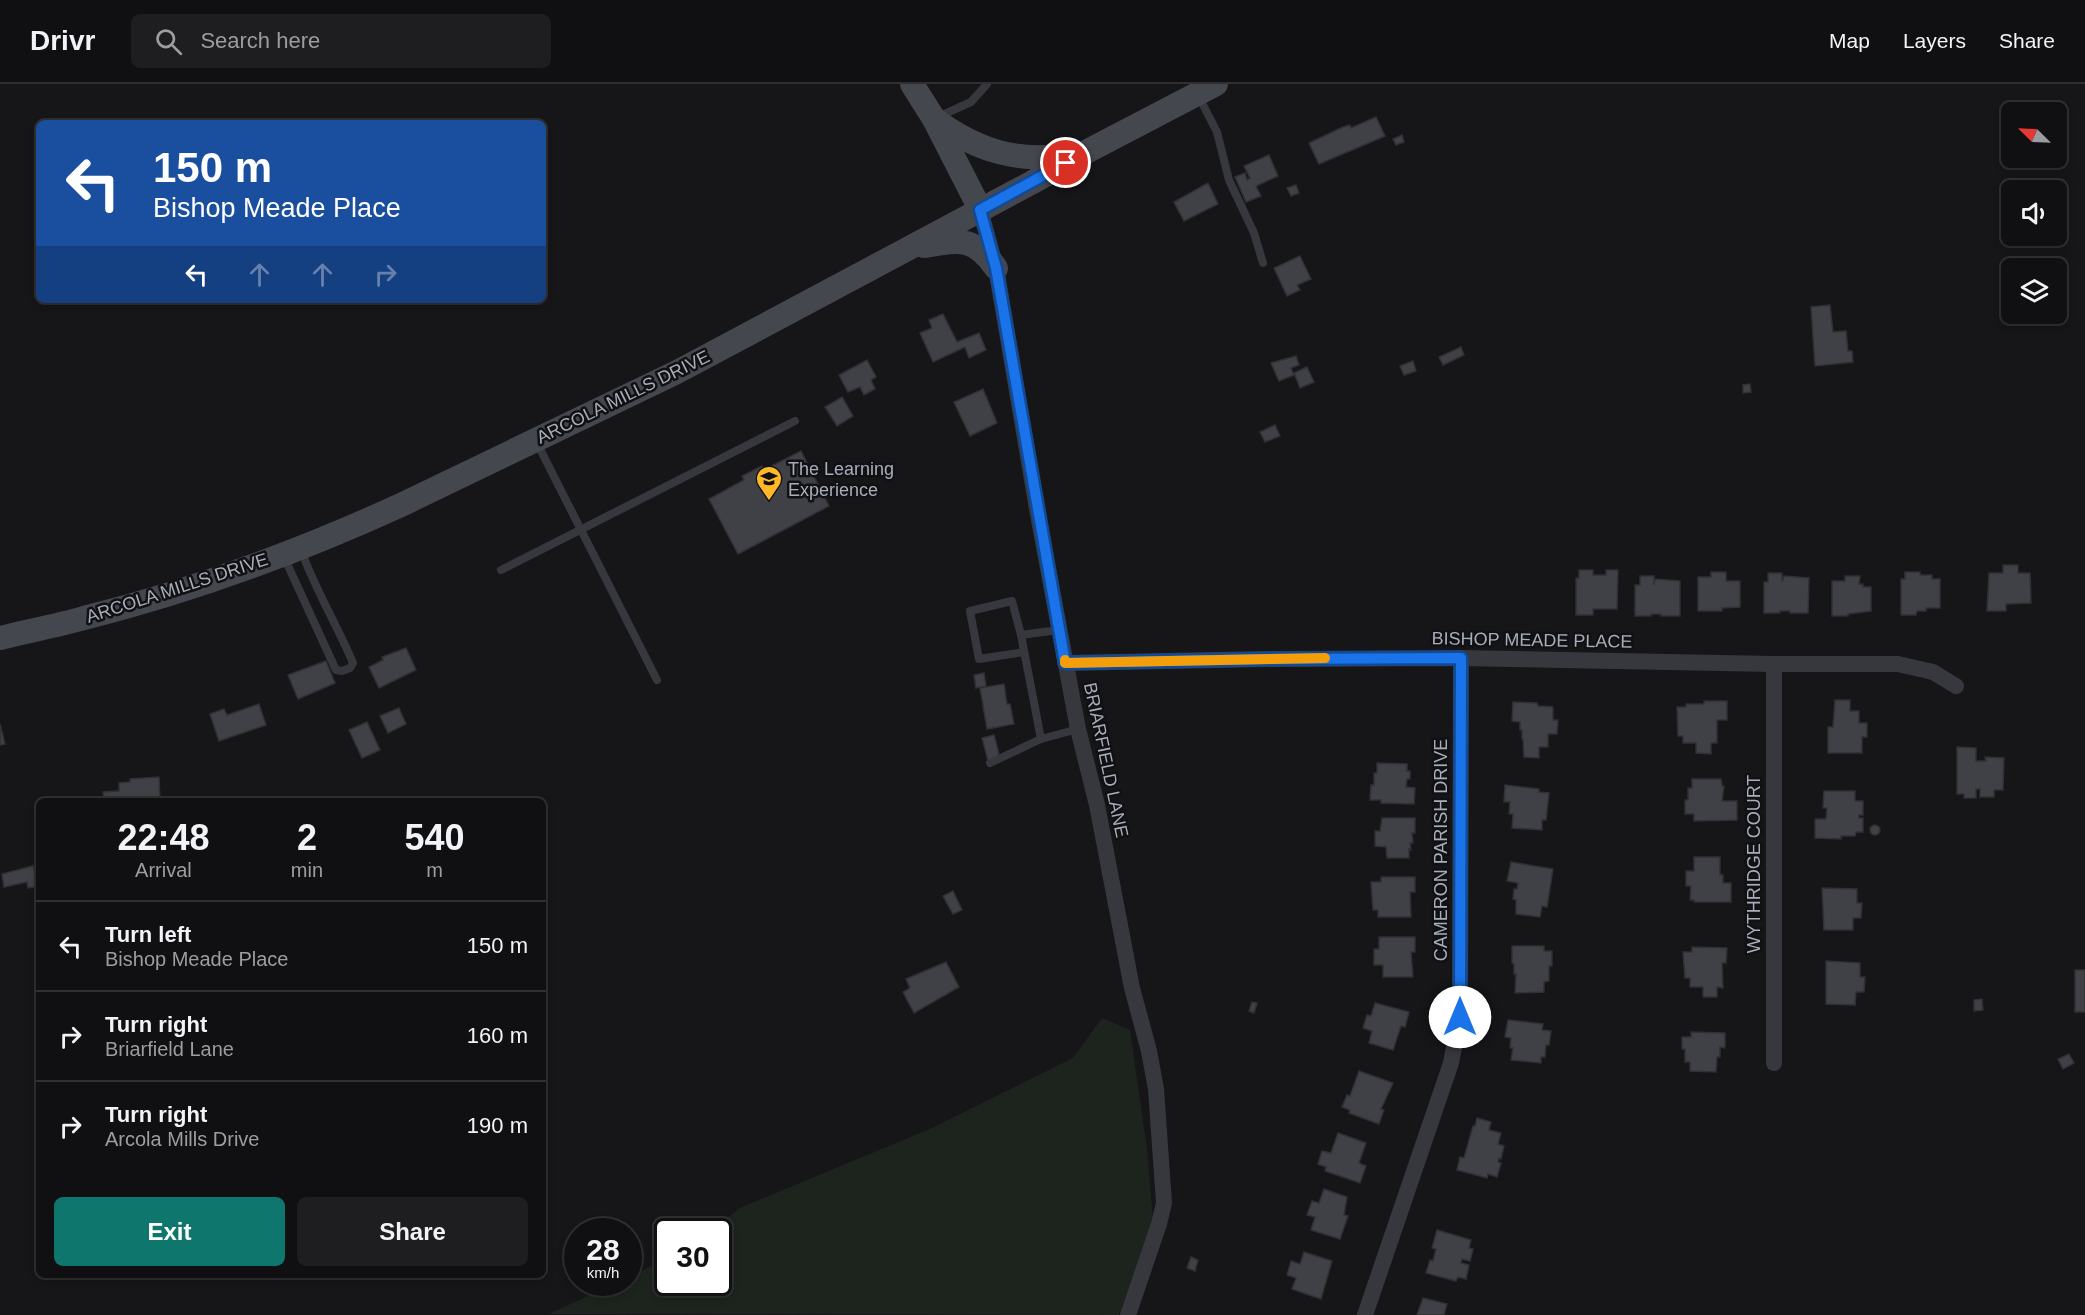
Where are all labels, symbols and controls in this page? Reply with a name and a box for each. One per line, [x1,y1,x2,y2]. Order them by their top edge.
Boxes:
search box [131,14,551,68]
text: Drivr [30,25,95,56]
icon: search [152,25,185,58]
text: Search here [200,28,320,53]
text: Map [1829,29,1870,52]
text: Layers [1903,29,1966,52]
text: Share [1999,29,2055,52]
north arrow [2001,102,2067,168]
map controls [2001,102,2067,324]
pin [1040,137,1091,188]
icon: left [54,144,132,222]
text: 150 m [153,144,272,191]
icon: arrive [1049,146,1082,179]
button: sound [2001,180,2067,246]
text: Bishop Meade Place [153,193,401,223]
icon: left [180,258,213,291]
icon: ahead [243,258,276,291]
icon: ahead [306,258,339,291]
icon: right [369,258,402,291]
button: layers [2001,258,2067,324]
street label: ARCOLA MILLS DRIVE [533,346,713,448]
place label: The Learning Experience [788,459,894,500]
school or university icon: The Learning Experience [754,464,784,502]
street label: ARCOLA MILLS DRIVE [84,549,270,627]
street label: BISHOP MEADE PLACE [1431,628,1633,652]
street label: BRIARFIELD LANE [1080,681,1132,839]
street label: CAMERON PARISH DRIVE [1431,739,1451,961]
street label: WYTHRIDGE COURT [1744,775,1764,953]
text: 22:48 [117,817,209,858]
text: 2 [297,817,317,858]
text: 540 [404,817,465,858]
text: Arrival [135,859,192,881]
text: min [291,859,323,881]
text: m [426,859,443,881]
text: Turn left [105,922,191,947]
icon: left [54,930,87,963]
text: 150 m [467,933,528,958]
text: Bishop Meade Place [105,948,288,970]
position arrow [1428,985,1492,1049]
text: Turn right [105,1012,207,1037]
icon: right [54,1020,87,1053]
text: 160 m [467,1023,528,1048]
text: Briarfield Lane [105,1038,234,1060]
text: Turn right [105,1102,207,1127]
icon: right [54,1110,87,1143]
text: 190 m [467,1113,528,1138]
text: Arcola Mills Drive [105,1128,259,1150]
button: Exit [54,1197,285,1266]
button: Share [297,1197,528,1266]
speed limit sign: 30 [654,1218,732,1296]
text: 28 [586,1233,620,1266]
text: km/h [587,1264,619,1281]

